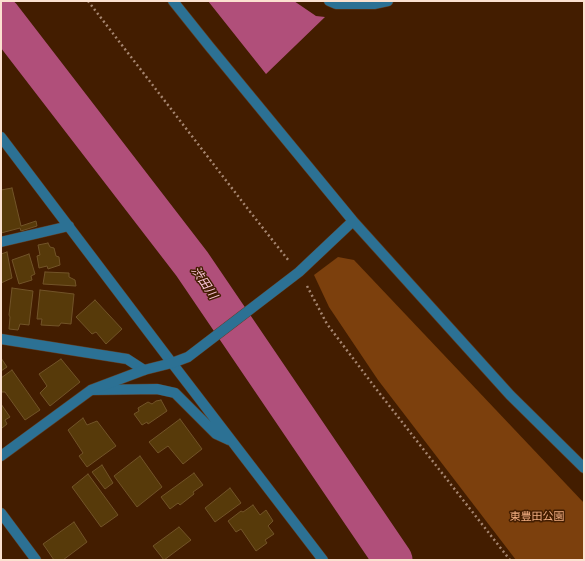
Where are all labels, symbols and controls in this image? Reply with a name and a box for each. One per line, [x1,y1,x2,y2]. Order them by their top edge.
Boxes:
water label: 渋田川 [188,264,220,302]
park label: 東豊田公園 [510,510,564,524]

